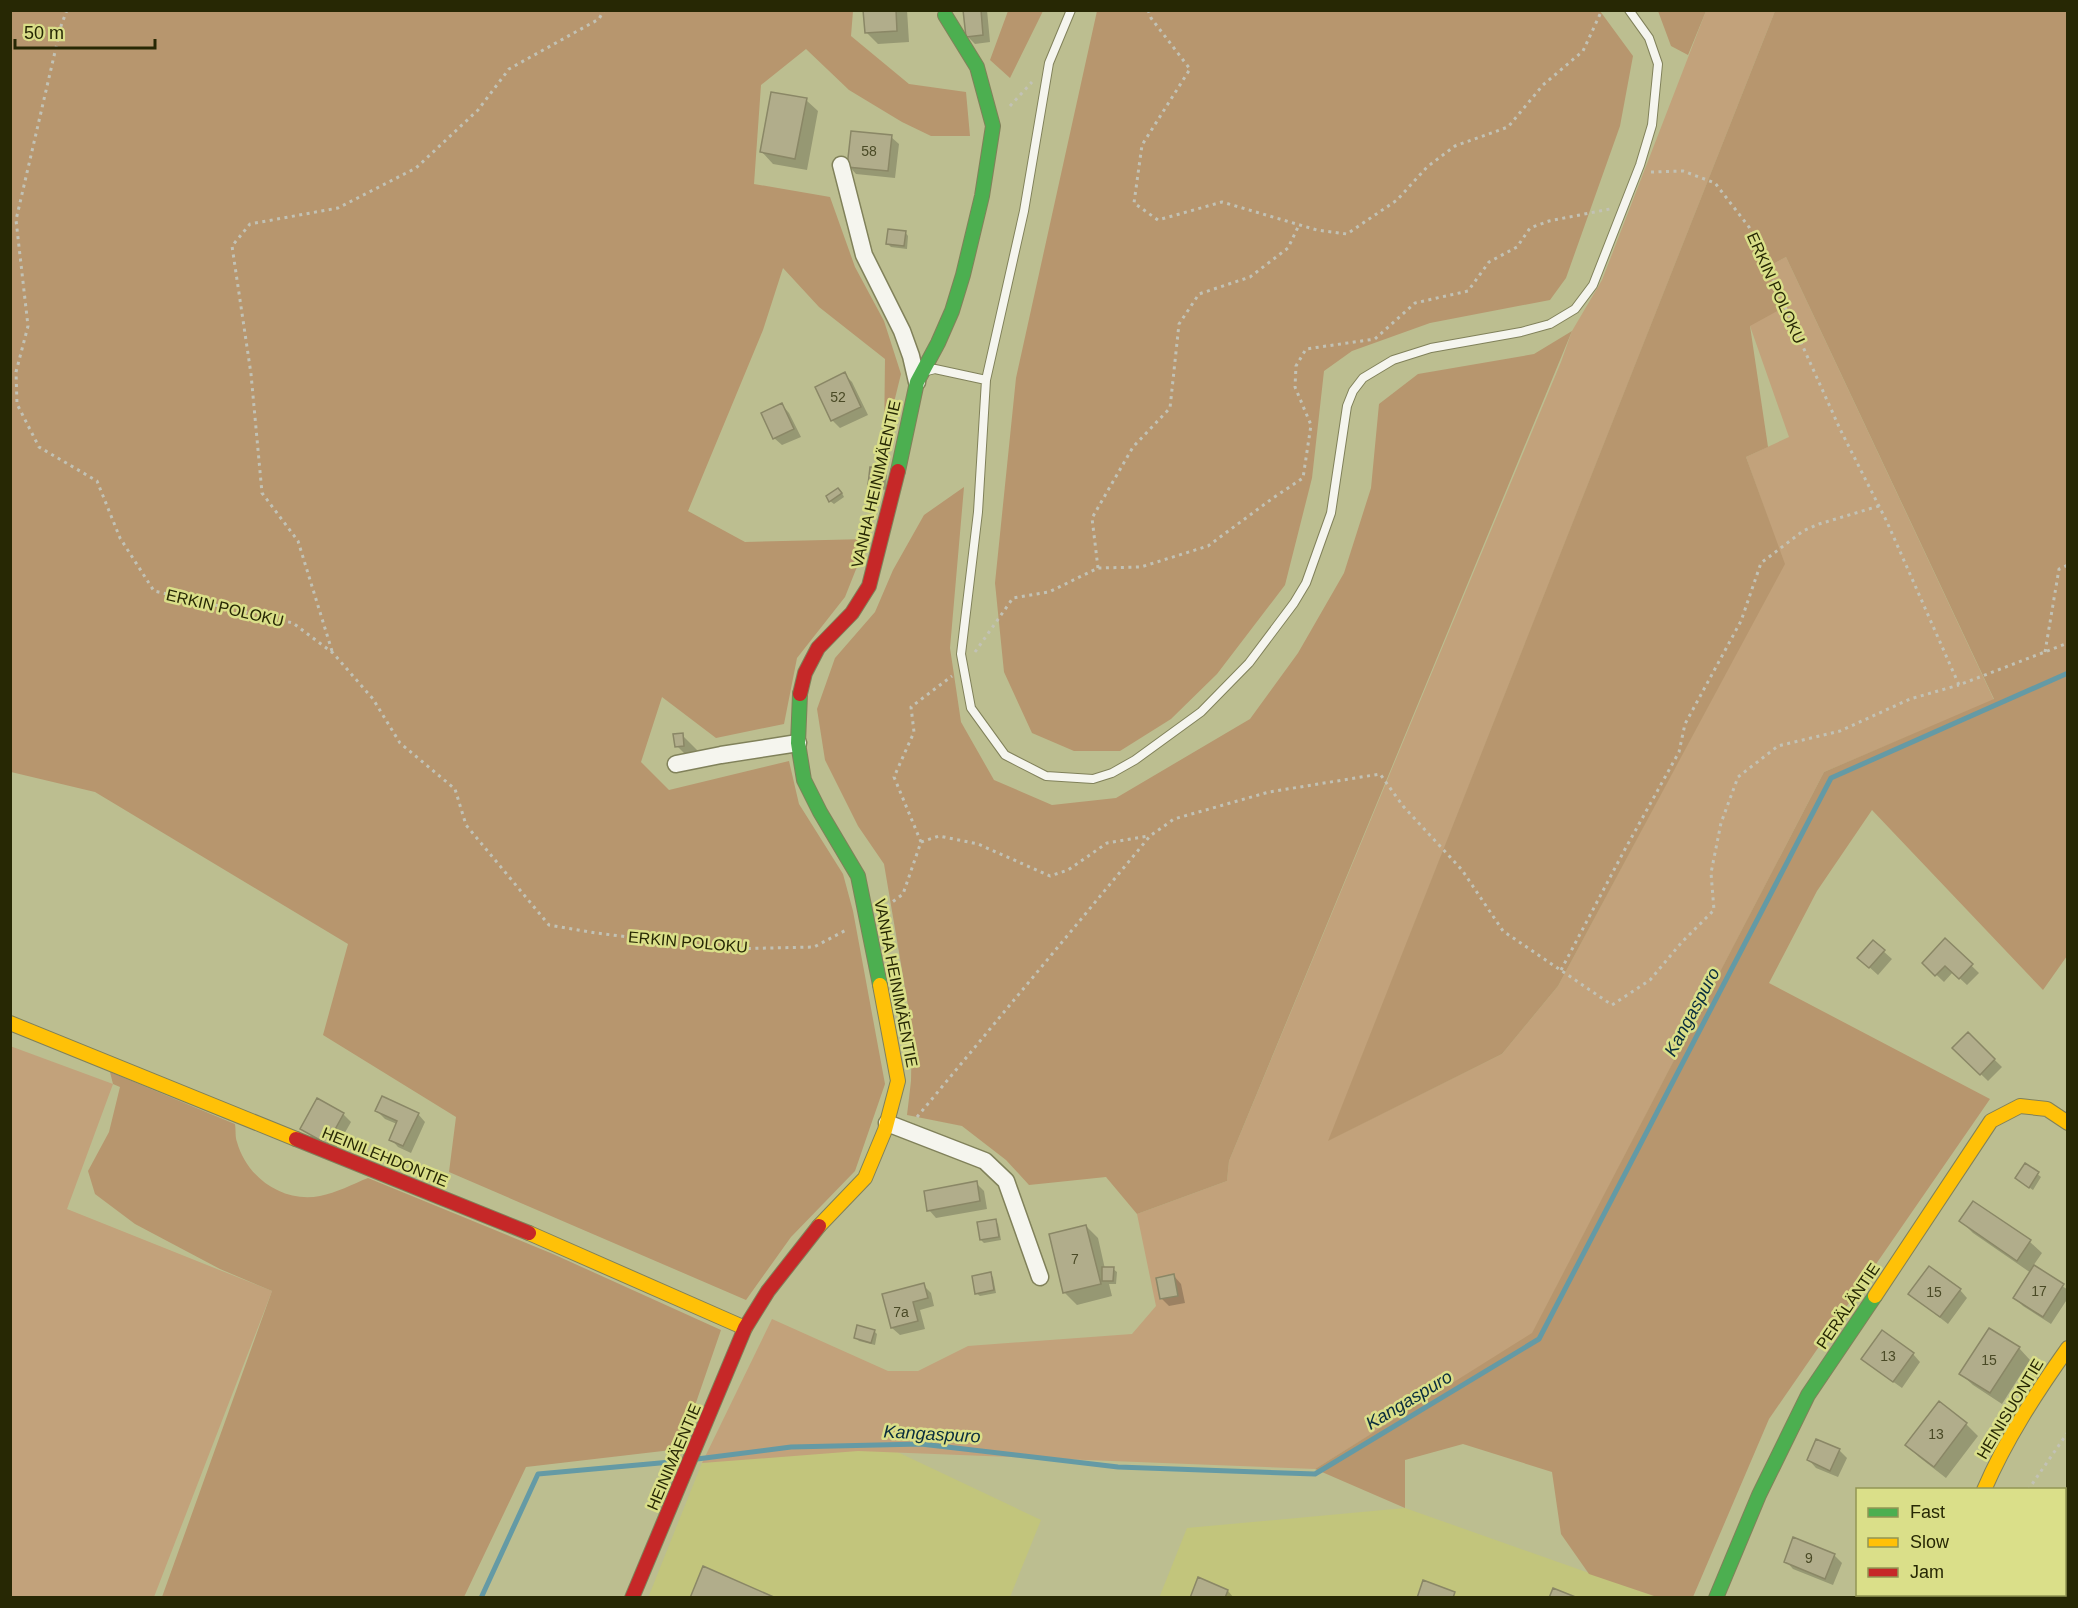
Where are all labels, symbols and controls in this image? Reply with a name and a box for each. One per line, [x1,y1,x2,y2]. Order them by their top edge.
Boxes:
scale bar [15,12,154,50]
text: 50 m [24,23,64,43]
house number: 58 [861,143,877,159]
street label: ERKIN POLOKU [1744,230,1808,346]
house number: 52 [830,389,846,405]
street label: VANHA HEINIMÄENTIE [848,399,904,569]
street label: ERKIN POLOKU [165,586,285,630]
street label: VANHA HEINIMÄENTIE [871,897,921,1069]
street label: ERKIN POLOKU [627,928,749,956]
water label: Kangaspuro [1660,964,1724,1060]
street label: HEINILEHDONTIE [320,1124,450,1190]
house number: 7 [1071,1251,1079,1267]
street label: PERÄLÄNTIE [1813,1260,1883,1352]
house number: 17 [2031,1283,2047,1299]
house number: 15 [1926,1284,1942,1300]
house number: 7a [893,1304,909,1320]
house number: 13 [1880,1348,1896,1364]
house number: 15 [1981,1352,1997,1368]
street label: HEINISUONTIE [1973,1356,2047,1462]
water label: Kangaspuro [1362,1366,1456,1434]
street label: HEINIMÄENTIE [644,1401,704,1513]
water label: Kangaspuro [883,1421,981,1447]
house number: 13 [1928,1426,1944,1442]
legend [1856,1488,2066,1596]
text: Fast [1910,1502,1945,1522]
text: Slow [1910,1532,1950,1552]
house number: 9 [1805,1550,1813,1566]
text: Jam [1910,1562,1944,1582]

